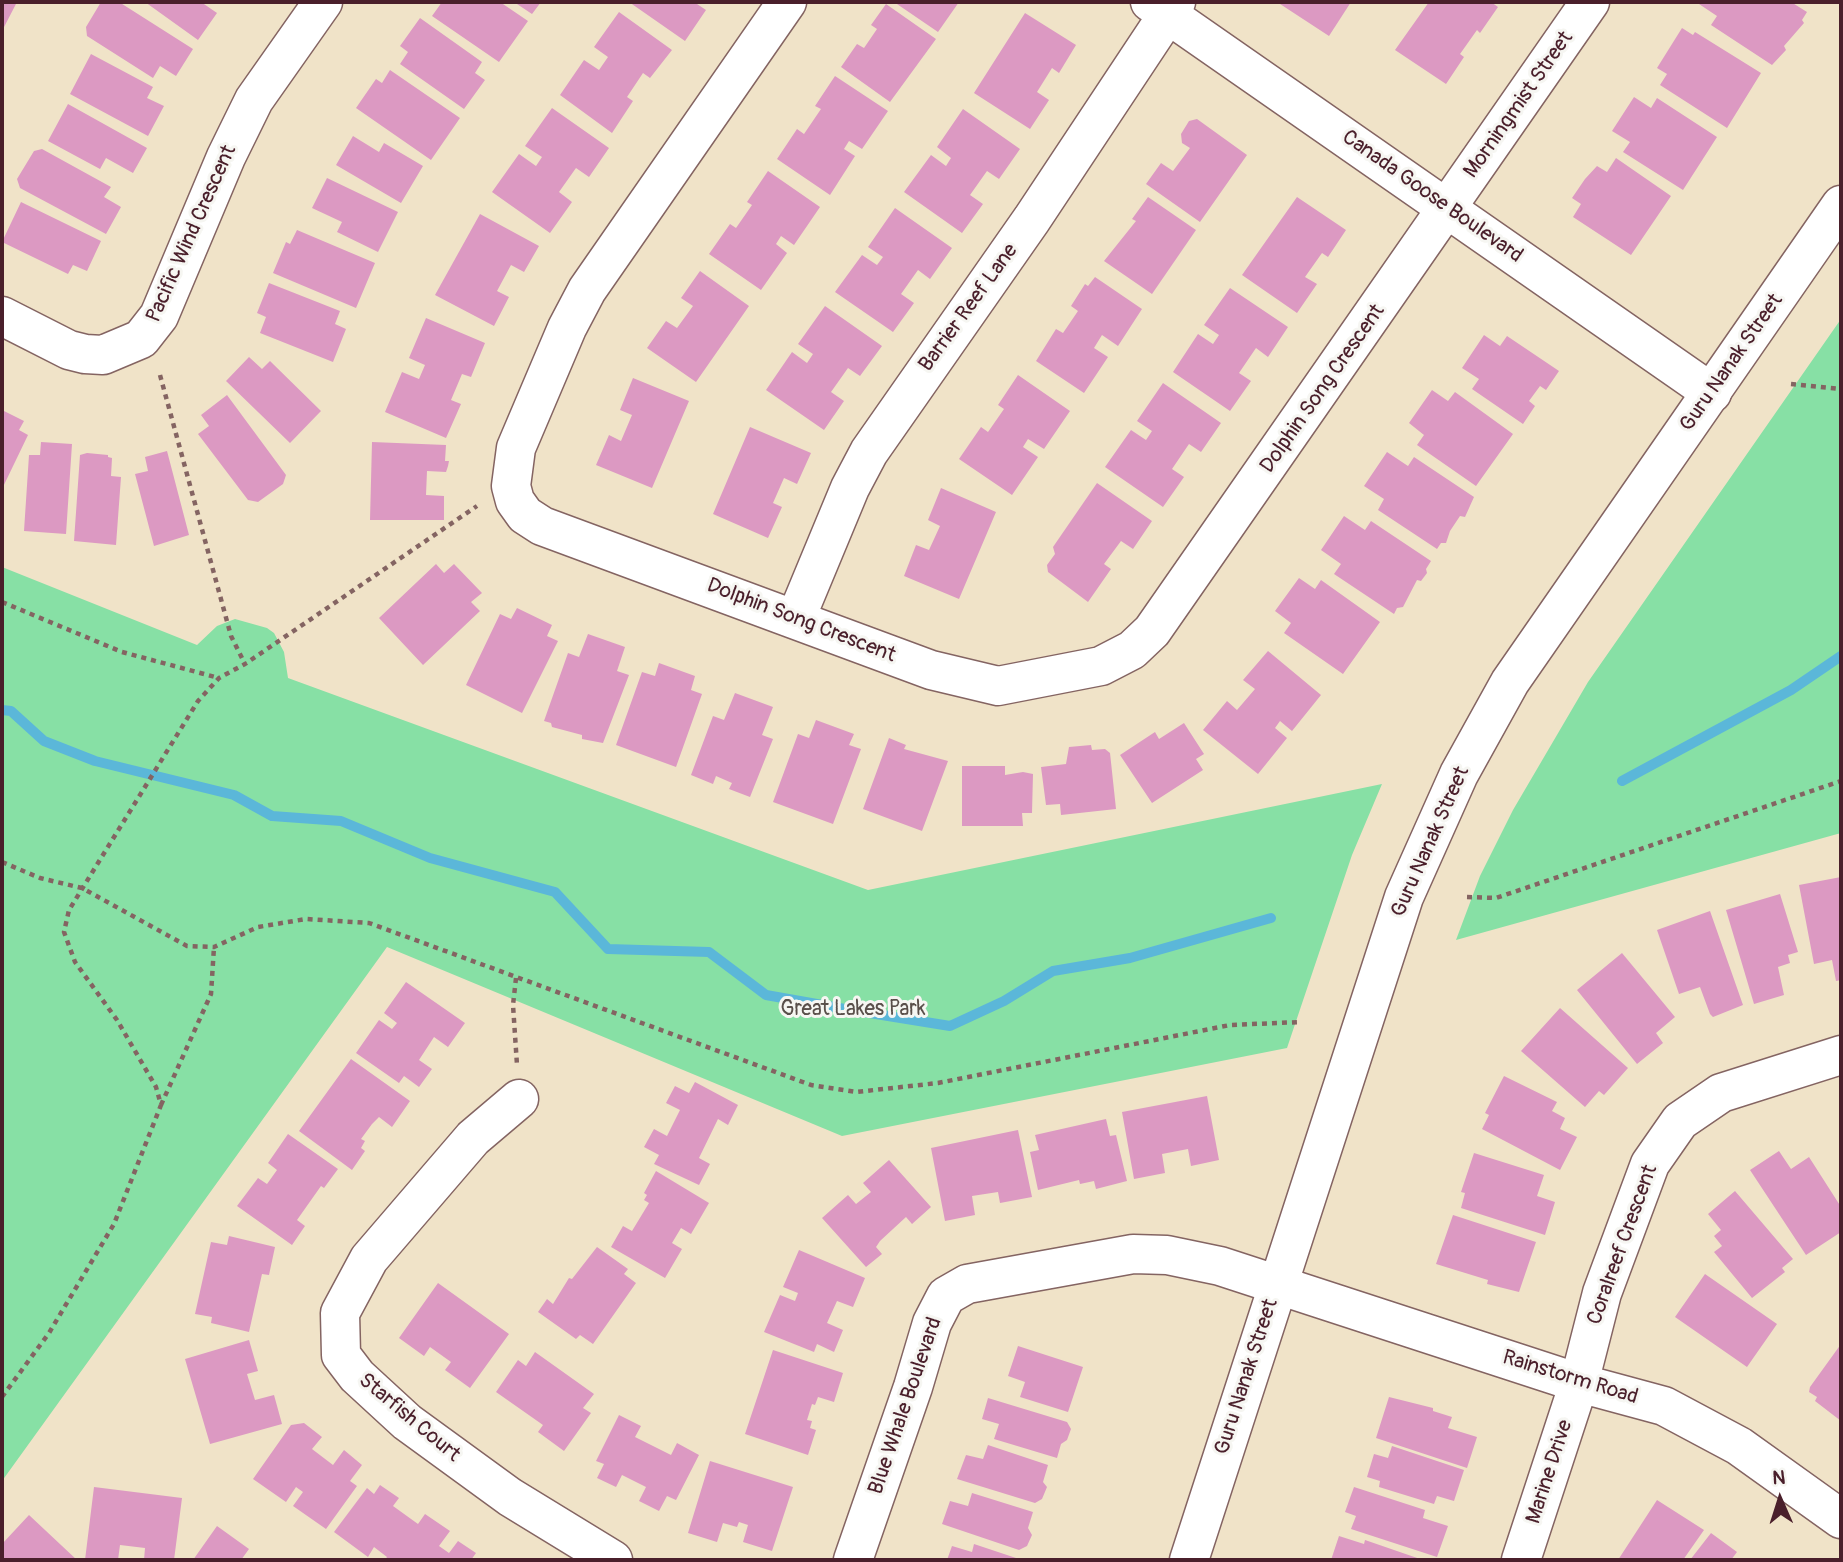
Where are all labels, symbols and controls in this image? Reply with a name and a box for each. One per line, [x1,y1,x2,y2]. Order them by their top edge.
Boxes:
street label: Morningmist Street [1459,27,1579,183]
street label: Canada Goose Boulevard [1337,125,1527,269]
street label: Pacific Wind Crescent [142,142,242,326]
street label: Barrier Reef Lane [914,239,1024,377]
street label: Guru Nanak Street [1675,289,1789,437]
street label: Dolphin Song Crescent [1255,300,1391,478]
street label: Dolphin Song Crescent [703,573,899,669]
street label: Guru Nanak Street [1386,763,1476,921]
park label: Great Lakes Park [781,997,925,1023]
street label: Coralreef Crescent [1582,1162,1664,1328]
street label: Guru Nanak Street [1210,1296,1284,1458]
street label: Blue Whale Boulevard [864,1314,948,1498]
street label: Rainstorm Road [1499,1345,1641,1411]
street label: Starfish Court [353,1368,465,1468]
street label: Marine Drive [1521,1417,1579,1527]
north arrow [1745,1464,1815,1534]
text: N [1772,1466,1786,1490]

